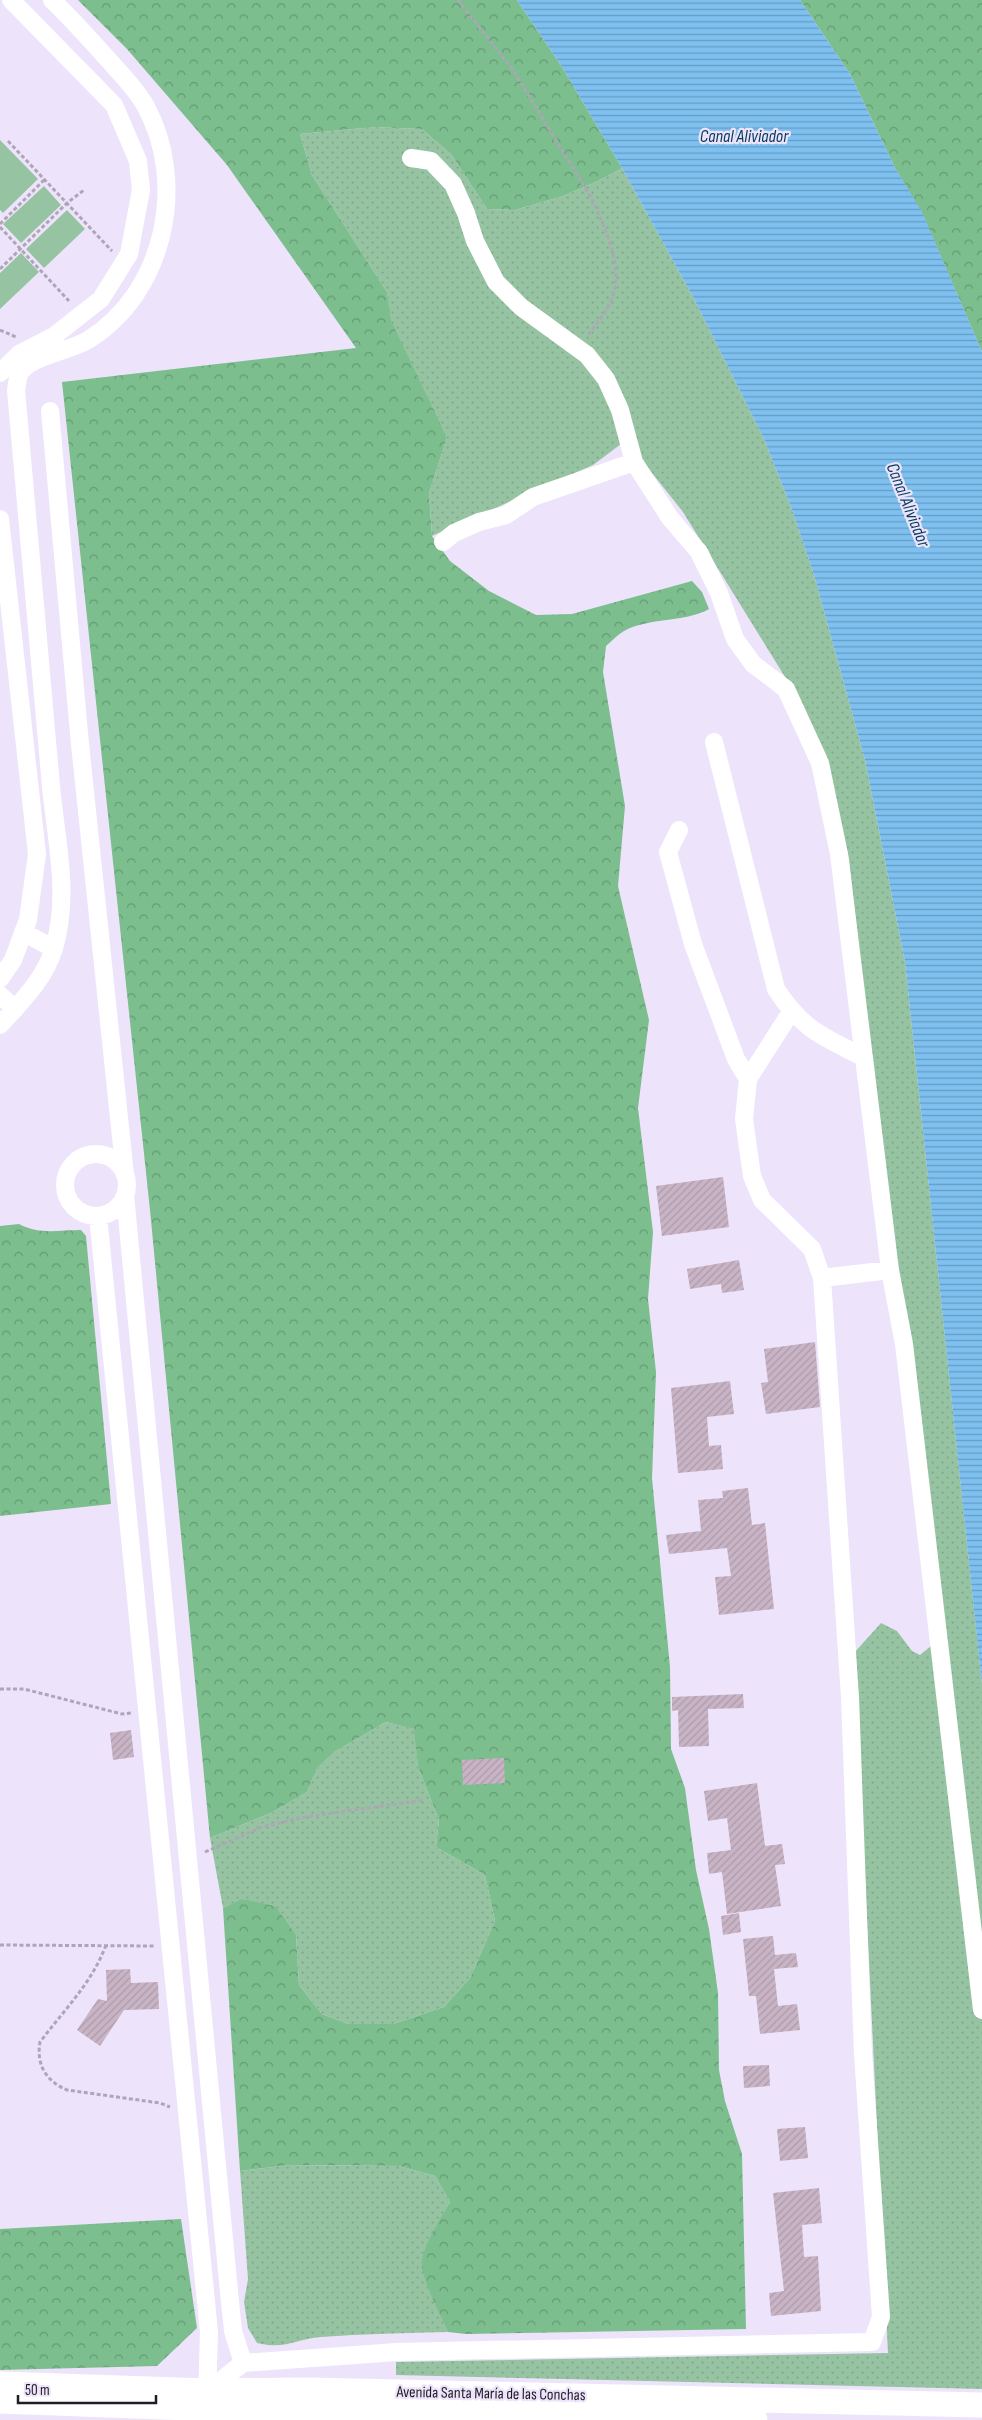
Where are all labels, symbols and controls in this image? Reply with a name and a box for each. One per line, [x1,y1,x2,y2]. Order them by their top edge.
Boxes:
water label: Canal Aliviador [700,126,789,147]
water label: Canal Aliviador [882,460,935,551]
scale bar [18,2372,155,2404]
text: 50 m [25,2381,50,2400]
street label: Avenida Santa María de las Conchas [395,2383,586,2405]

